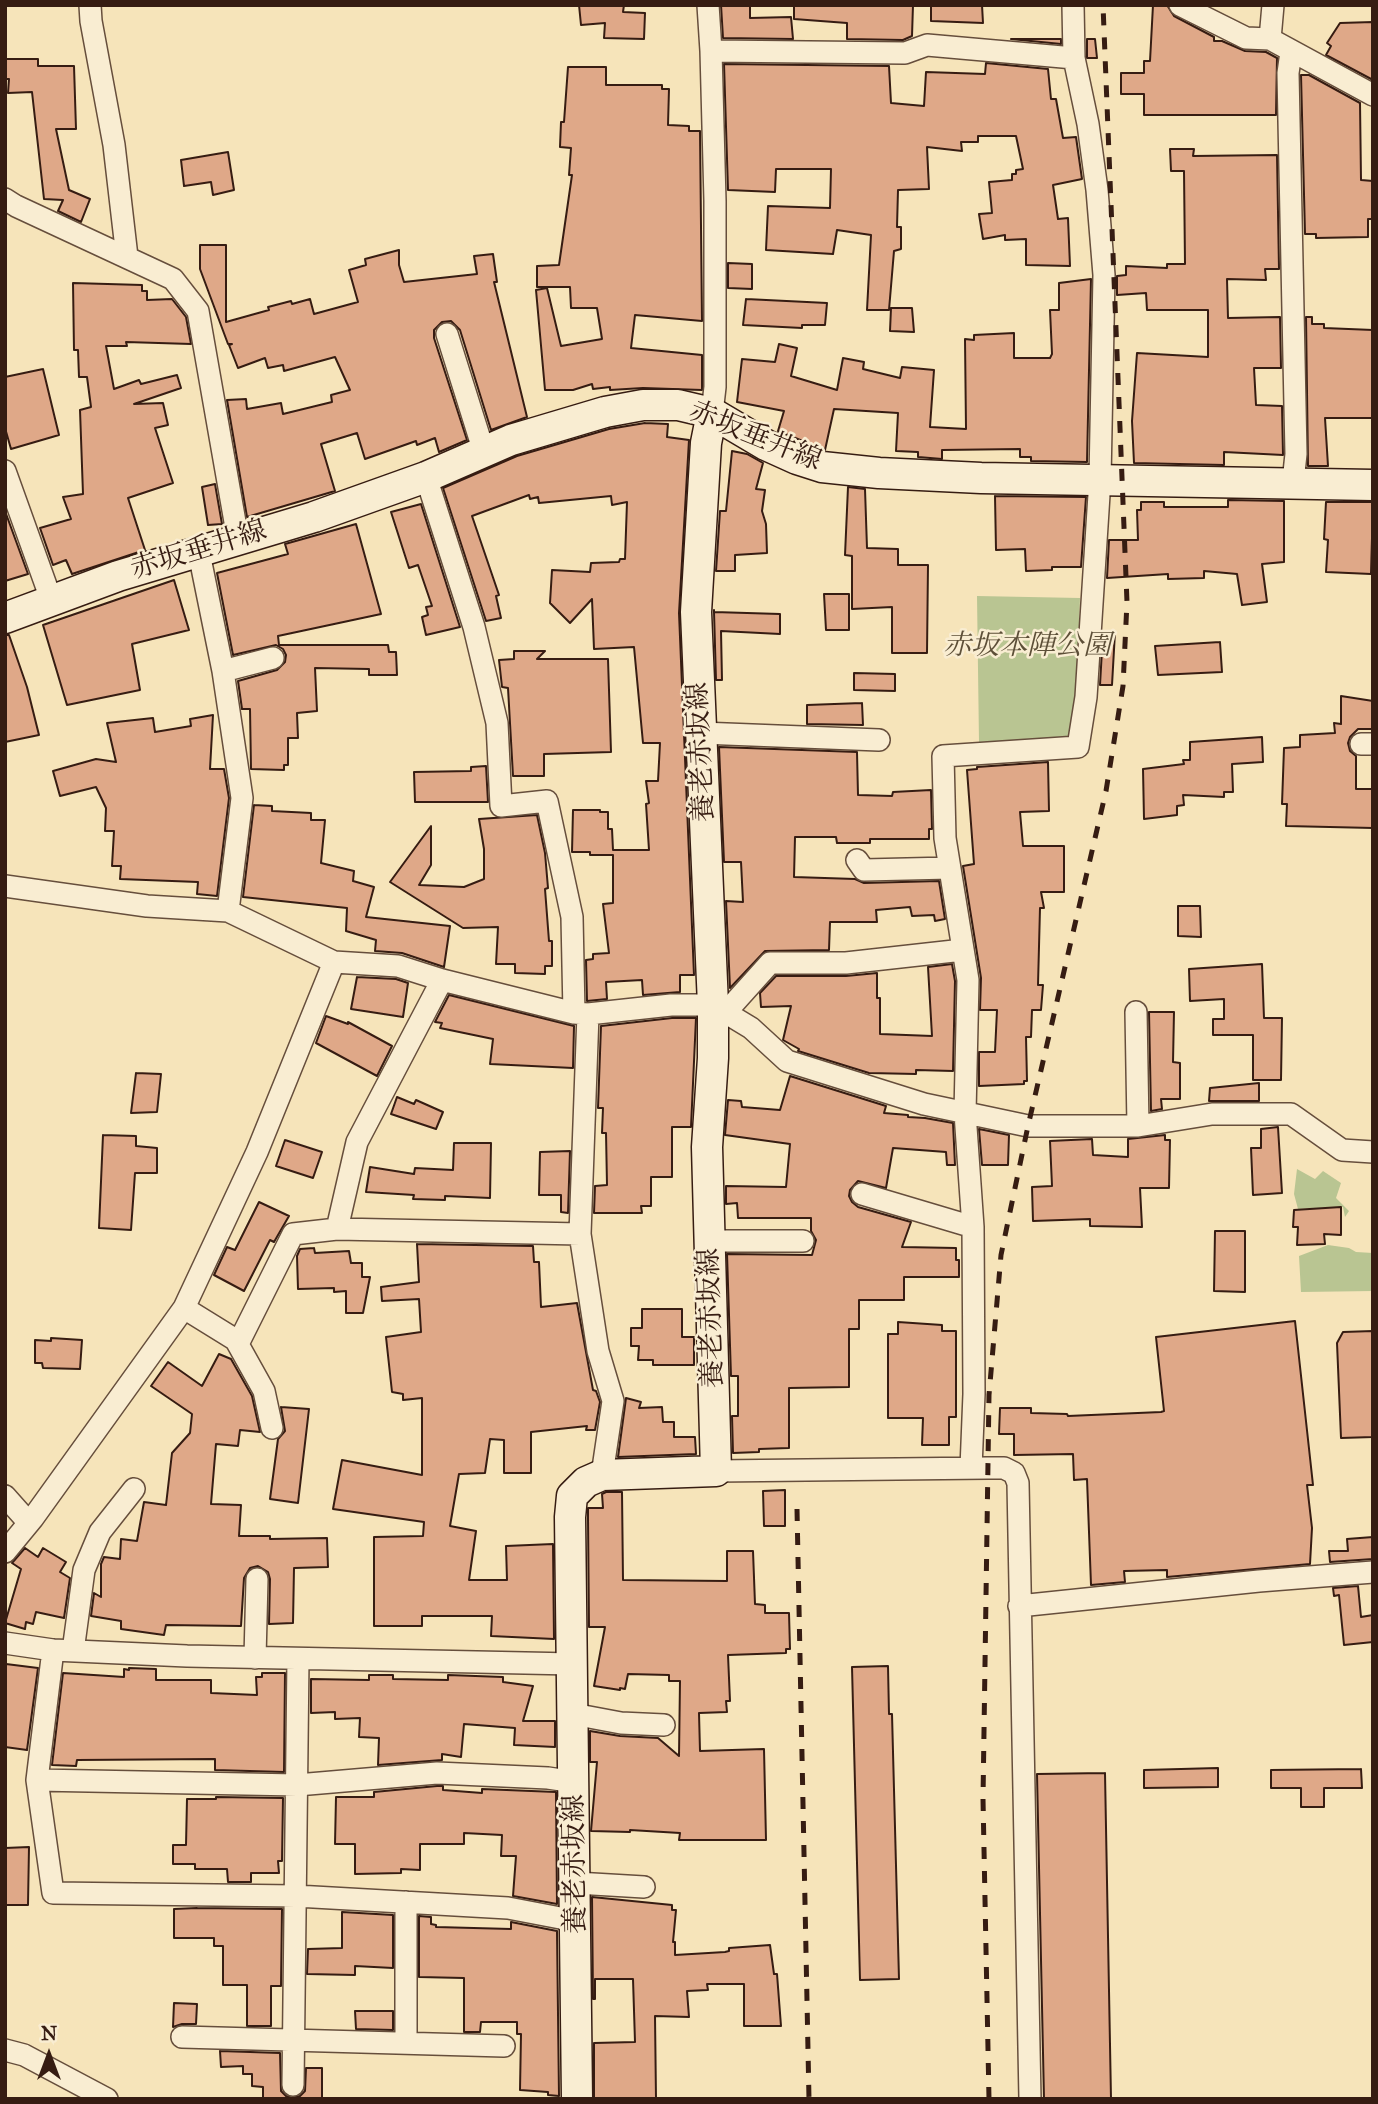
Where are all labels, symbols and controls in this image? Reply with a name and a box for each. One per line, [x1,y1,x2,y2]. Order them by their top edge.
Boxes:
street label: 赤坂垂井線 [684,395,826,479]
street label: 赤坂垂井線 [127,514,271,588]
park label: 赤坂本陣公園 [943,630,1111,664]
street label: 養老赤坂線 [682,681,722,823]
street label: 養老赤坂線 [693,1247,731,1389]
street label: 養老赤坂線 [558,1794,594,1934]
north arrow [14,2020,84,2090]
text: N [41,2022,57,2045]

